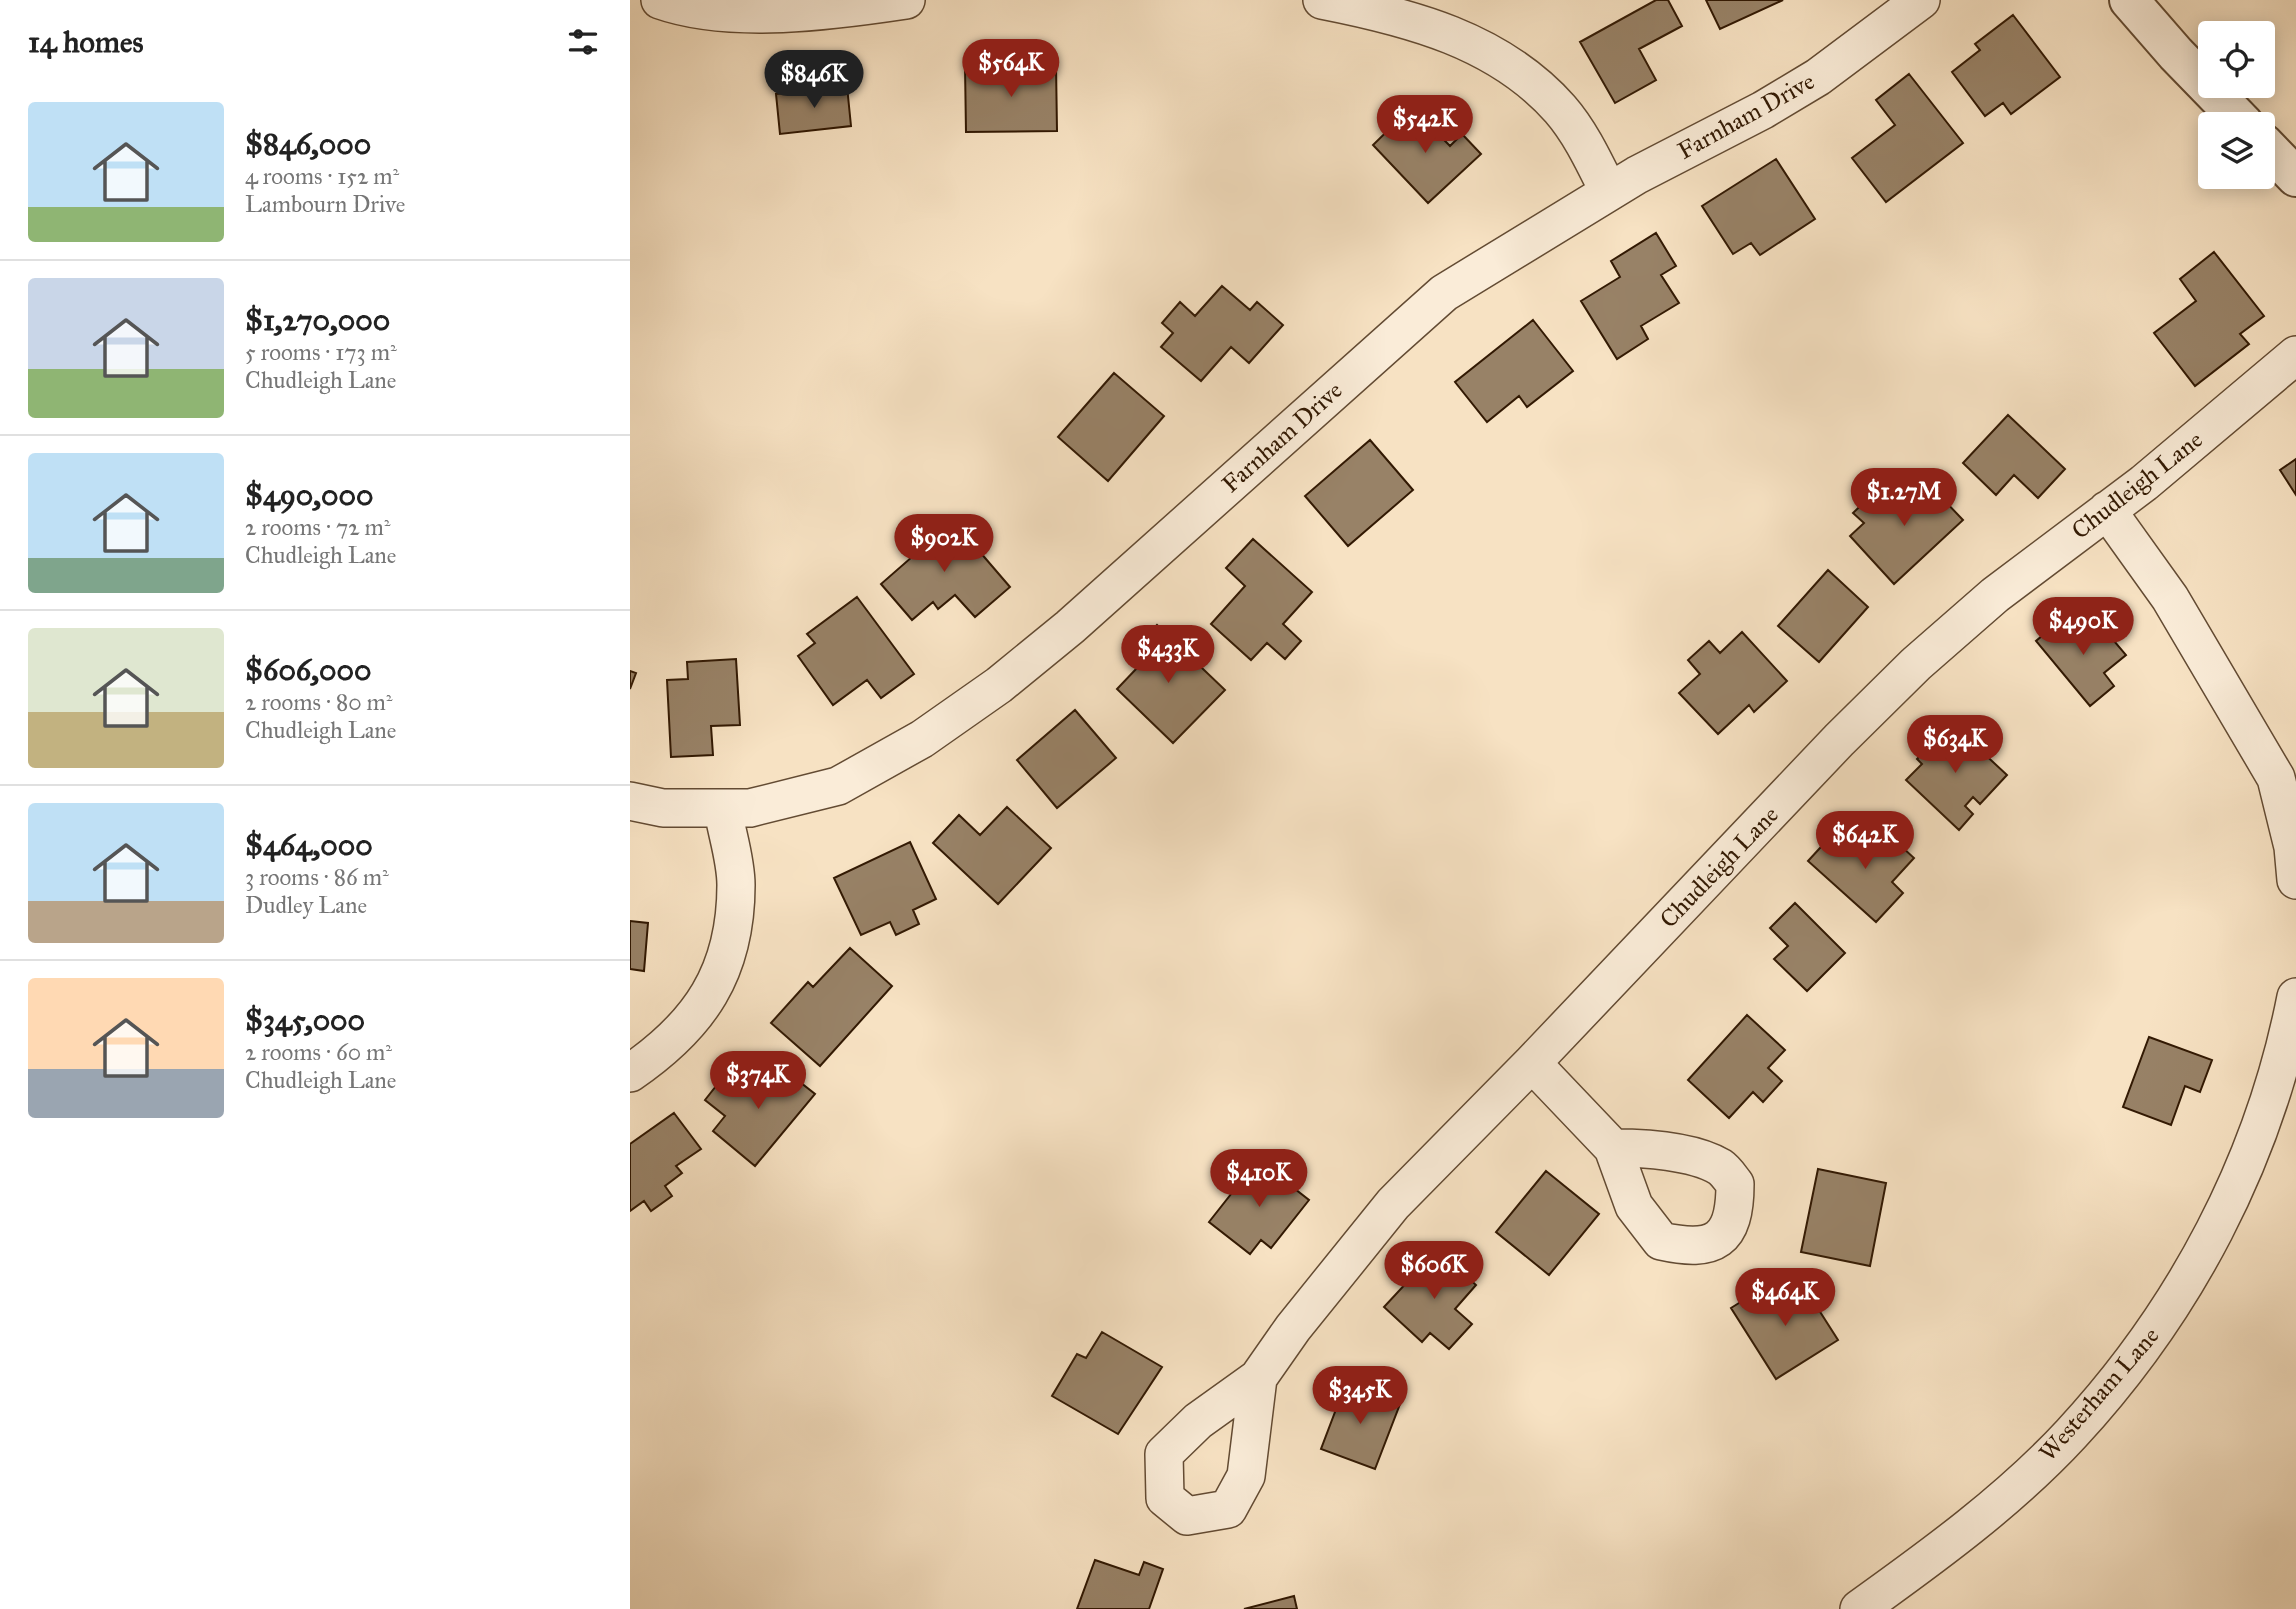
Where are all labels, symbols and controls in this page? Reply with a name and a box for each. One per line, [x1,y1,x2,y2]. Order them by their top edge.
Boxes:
map controls [2198,21,2275,189]
button: locate [2198,21,2275,98]
icon: filters [564,23,602,61]
text: 14 homes [28,24,143,60]
pin: $564K [962,40,1060,99]
text: $564K [978,48,1044,76]
pin: $846K [765,50,863,110]
text: $846K [781,59,847,87]
street label: Farnham Drive [1672,66,1820,166]
pin: $542K [1376,96,1474,155]
text: $542K [1393,104,1457,132]
button: layers [2198,112,2275,189]
text: $846,000 [245,126,371,162]
icon: home [84,130,168,214]
text: 4 rooms · 152 m² [245,162,399,190]
text: Lambourn Drive [245,190,405,218]
text: $1,270,000 [245,302,390,338]
icon: home [84,306,168,390]
text: 5 rooms · 173 m² [245,338,397,366]
text: Chudleigh Lane [245,366,396,394]
street label: Farnham Drive [1216,375,1348,499]
street label: Chudleigh Lane [2066,425,2208,545]
pin: $1.27M [1847,468,1961,528]
text: $490,000 [245,477,373,513]
text: $1.27M [1867,477,1941,505]
icon: home [84,481,168,565]
text: 2 rooms · 72 m² [245,513,390,541]
pin: $902K [895,514,993,574]
text: $902K [910,523,978,551]
text: Chudleigh Lane [245,541,396,569]
pin: $490K [2034,598,2132,657]
text: $490K [2049,606,2117,634]
pin: $433K [1119,626,1217,685]
text: $433K [1137,634,1199,662]
text: $606,000 [245,652,371,688]
icon: home [84,656,168,740]
text: 2 rooms · 80 m² [245,688,392,716]
text: Chudleigh Lane [245,716,396,744]
pin: $634K [1906,716,2004,775]
text: $634K [1923,724,1987,752]
street label: Chudleigh Lane [1653,800,1785,934]
pin: $642K [1816,812,1914,871]
text: $642K [1832,820,1898,848]
text: $464,000 [245,827,373,863]
icon: home [84,831,168,915]
text: 3 rooms · 86 m² [245,863,389,891]
text: Dudley Lane [245,891,367,919]
text: $345,000 [245,1002,365,1038]
icon: home [84,1006,168,1090]
text: 2 rooms · 60 m² [245,1038,392,1066]
pin: $374K [709,1052,807,1111]
text: $374K [726,1060,790,1088]
text: Chudleigh Lane [245,1066,396,1094]
pin: $410K [1210,1150,1308,1209]
text: $410K [1226,1158,1292,1186]
pin: $606K [1385,1242,1483,1301]
text: $606K [1400,1250,1468,1278]
pin: $464K [1736,1268,1834,1328]
text: $464K [1751,1277,1819,1305]
street label: Westerham Lane [2033,1321,2165,1467]
pin: $345K [1311,1366,1409,1426]
text: $345K [1329,1375,1391,1403]

